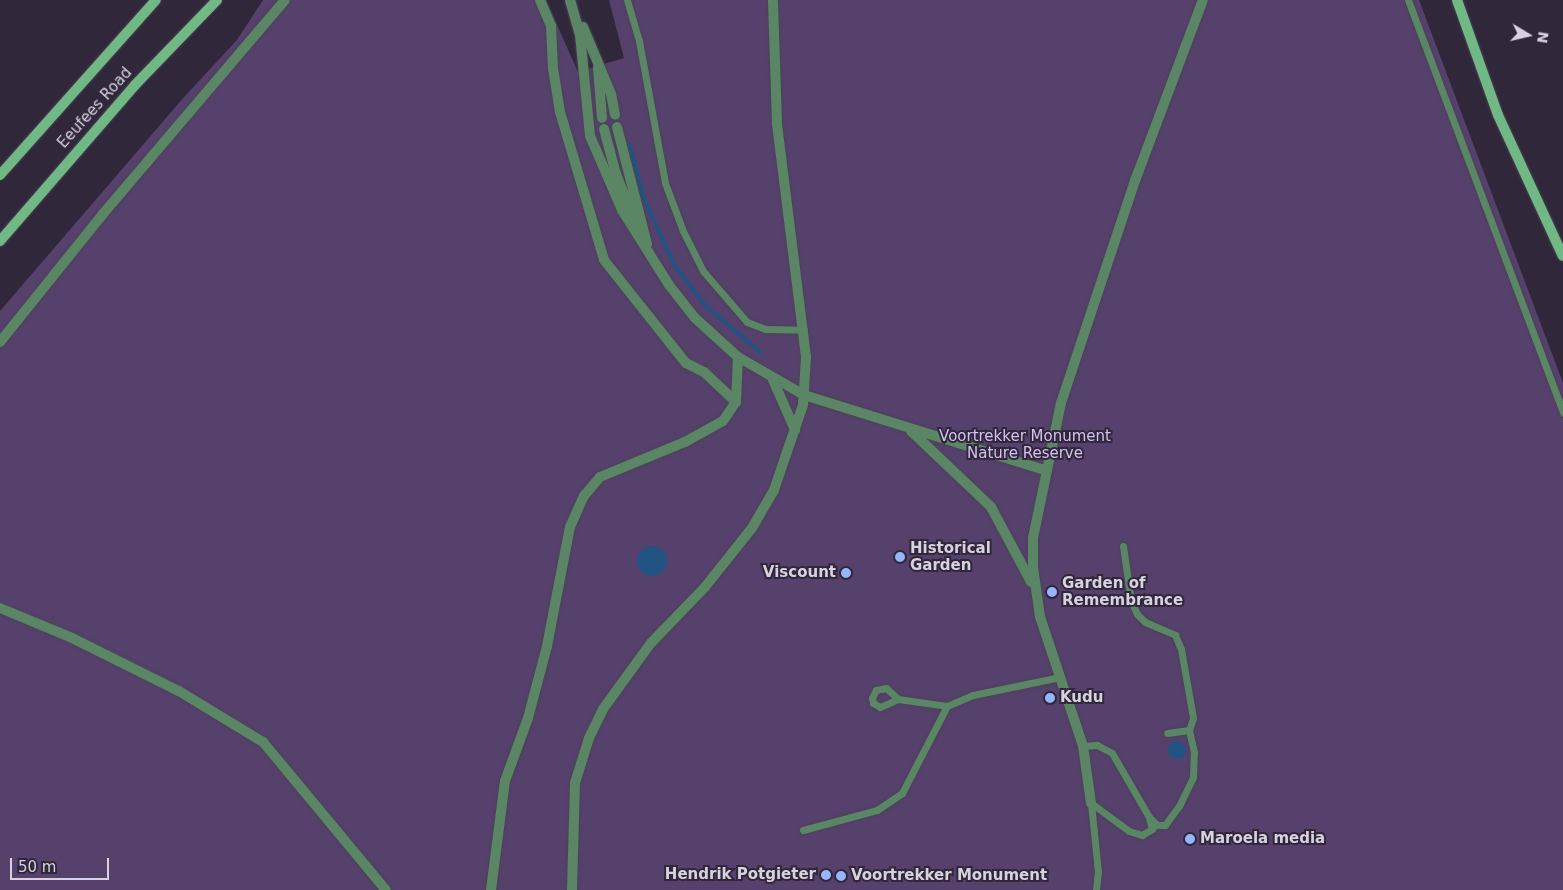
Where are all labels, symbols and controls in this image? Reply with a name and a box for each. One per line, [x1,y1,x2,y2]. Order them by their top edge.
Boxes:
north arrow [1503,10,1553,60]
text: N [1534,30,1552,44]
street label: Eeufees Road [54,64,136,152]
park label: Voortrekker Monument Nature Reserve [939,427,1111,462]
place label: Historical Garden [910,539,991,574]
marker: Historical Garden [894,551,906,563]
place label: Viscount [763,564,836,582]
marker: Viscount [840,567,852,579]
place label: Garden of Remembrance [1062,574,1183,609]
marker: Garden of Remembrance [1046,586,1058,598]
place label: Kudu [1060,689,1103,707]
marker: Kudu [1044,692,1056,704]
place label: Maroela media [1200,830,1325,848]
marker: Maroela media [1184,833,1196,845]
scale bar [12,848,111,880]
text: 50 m [18,858,56,876]
place label: Hendrik Potgieter [665,866,816,884]
place label: Voortrekker Monument [851,867,1047,885]
marker: Hendrik Potgieter [820,869,832,881]
marker: Voortrekker Monument [835,870,847,882]

